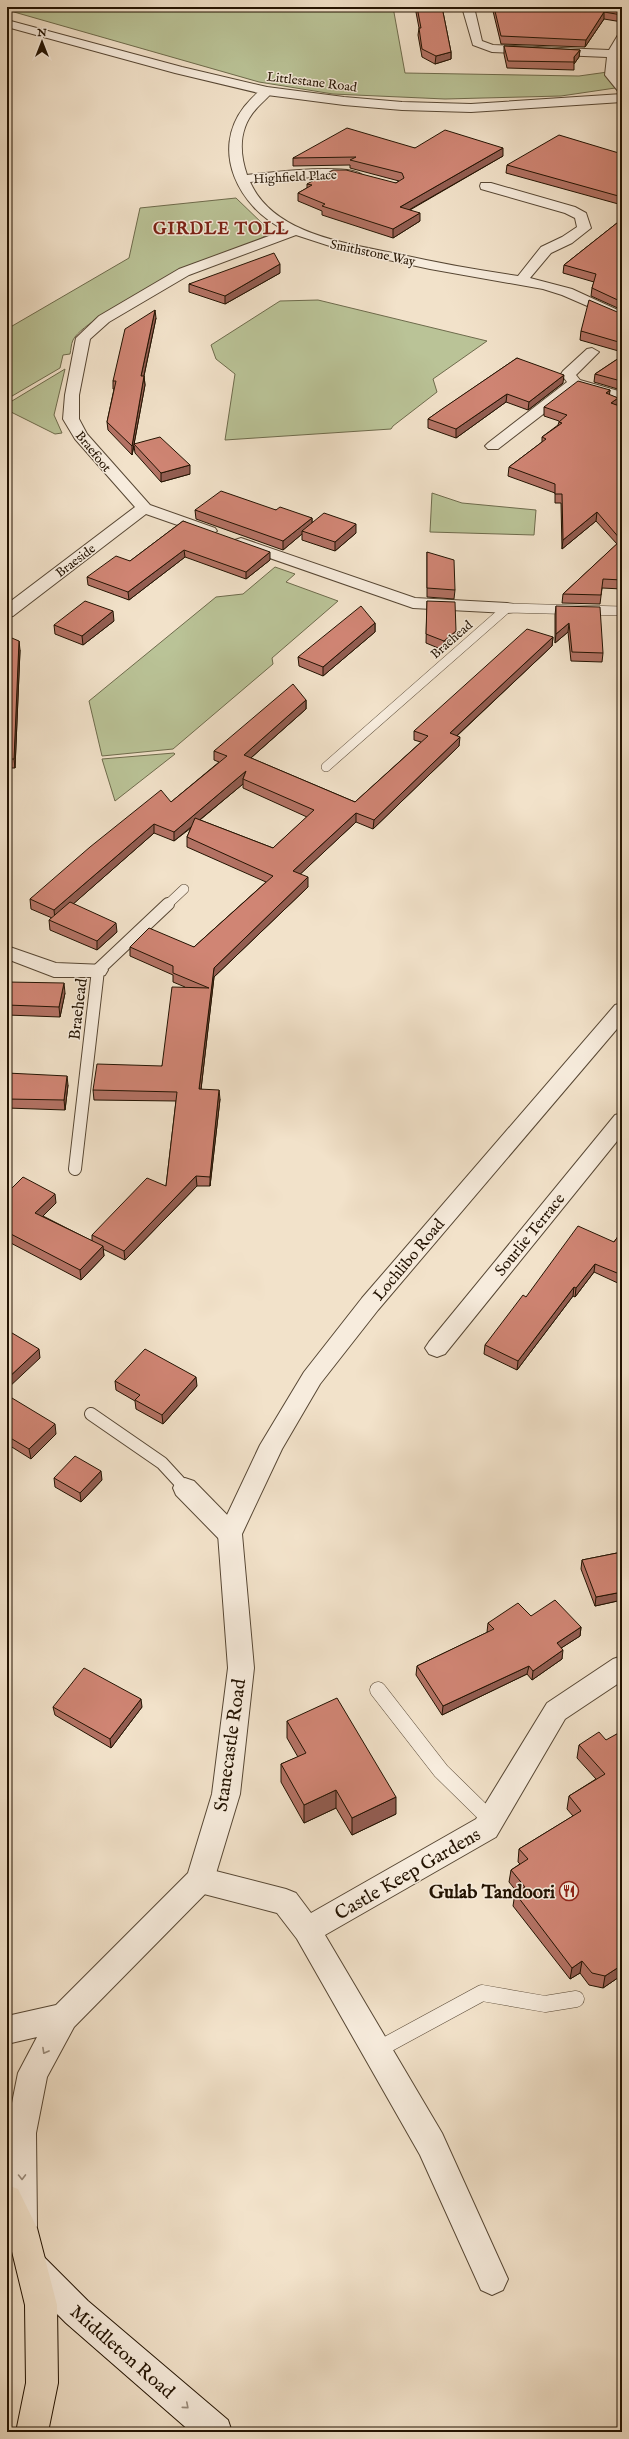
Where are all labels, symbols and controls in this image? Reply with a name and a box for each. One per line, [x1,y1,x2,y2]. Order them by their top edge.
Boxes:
north arrow [22,22,62,62]
text: N [36,26,47,40]
street label: Littlestane Road [266,69,358,96]
street label: Highfield Place [253,167,337,188]
district label: GIRDLE TOLL [153,219,289,240]
street label: Smithstone Way [329,236,417,271]
street label: Braefoot [71,428,115,476]
street label: Braeside [52,541,99,582]
street label: Braehead [427,617,477,663]
street label: Braehead [65,977,93,1041]
street label: Sourlie Terrace [491,1190,570,1281]
street label: Lochlibo Road [369,1215,450,1305]
street label: Stanecastle Road [210,1676,252,1813]
street label: Castle Keep Gardens [331,1823,485,1926]
restaurant icon: Gulab Tandoori [558,1880,580,1902]
place label: Gulab Tandoori [429,1881,555,1905]
one-way arrow [43,2047,50,2054]
one-way arrow [17,2174,26,2180]
street label: Middleton Road [64,2301,180,2405]
one-way arrow [181,2401,188,2408]

